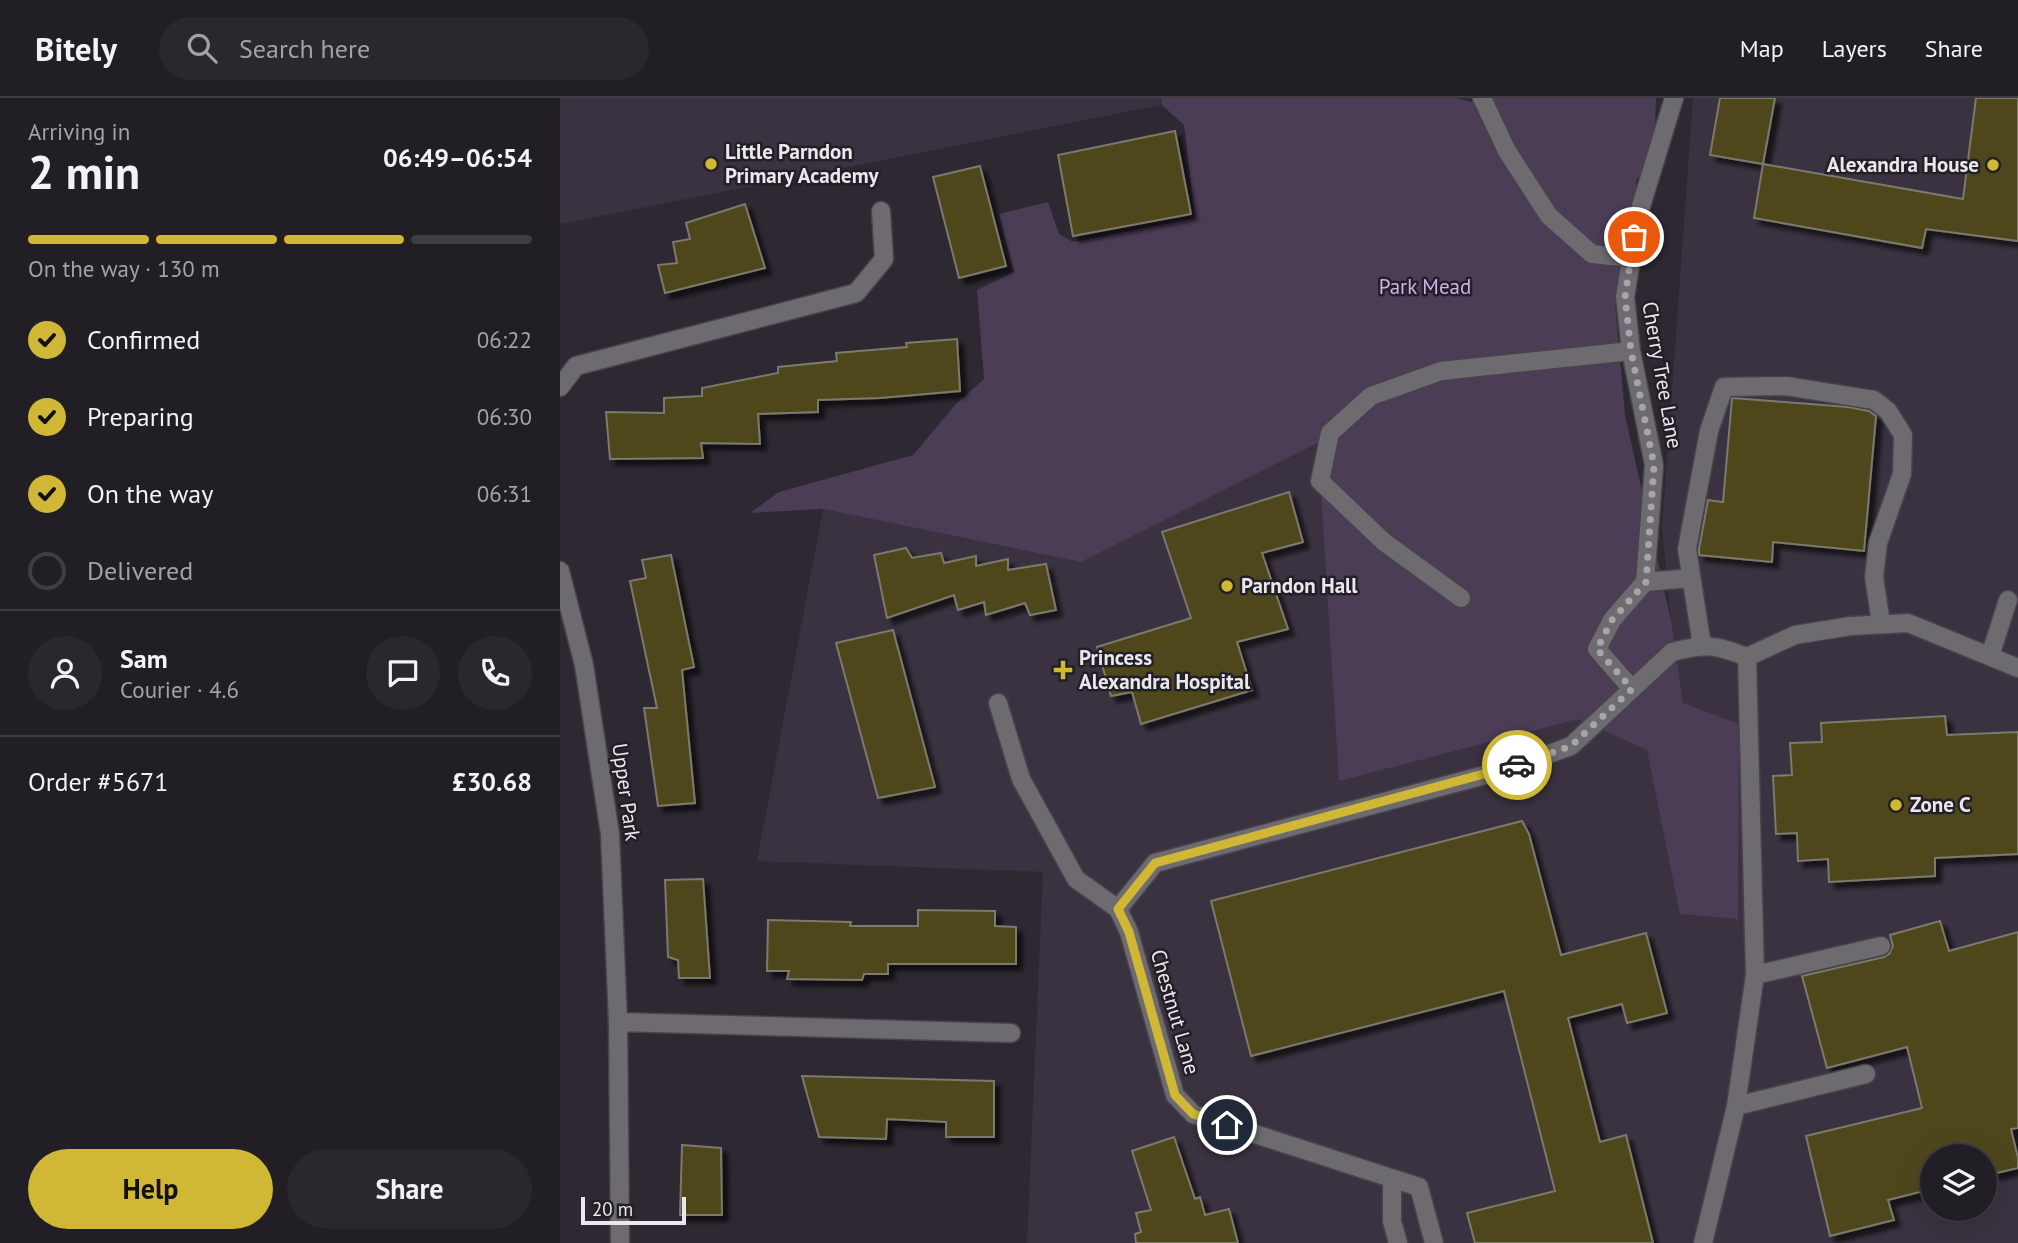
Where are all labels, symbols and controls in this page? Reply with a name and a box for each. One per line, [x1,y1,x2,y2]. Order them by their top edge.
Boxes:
search box [159,17,649,80]
text: Bitely [35,27,117,70]
icon: search [183,29,221,67]
text: Search here [239,32,370,65]
text: Map [1740,33,1784,64]
text: Layers [1822,33,1887,64]
text: Share [1925,33,1983,64]
text: Arriving in [28,117,130,146]
place label: Little Parndon Primary Academy [725,138,880,189]
text: 06:49–06:54 [383,141,532,174]
text: 2 min [28,142,140,202]
place label: Alexandra House [1827,151,1979,178]
marker: Little Parndon Primary Academy [703,156,719,172]
marker: Alexandra House [1985,157,2001,173]
pin [1604,207,1664,267]
icon: bag [1615,218,1653,256]
text: On the way · 130 m [28,254,220,283]
park label: Park Mead [1379,273,1471,300]
street label: Cherry Tree Lane [1636,299,1689,450]
icon: check [28,321,66,359]
text: Confirmed [87,323,200,356]
text: 06:22 [477,325,532,354]
icon: check [28,398,66,436]
text: Preparing [87,400,194,433]
text: 06:30 [477,402,532,431]
icon: check [28,475,66,513]
text: On the way [87,477,213,510]
text: 06:31 [477,479,532,508]
text: Delivered [87,554,193,587]
place label: Parndon Hall [1241,572,1358,599]
marker: Parndon Hall [1219,578,1235,594]
button: person [28,636,102,710]
button: chat [366,636,440,710]
button: phone [458,636,532,710]
text: Sam [120,642,168,675]
place label: Princess Alexandra Hospital [1079,644,1251,695]
marker: Princess Alexandra Hospital [1053,660,1073,680]
text: Courier · 4.6 [120,675,239,704]
courier [1482,730,1552,800]
street label: Upper Park [606,741,647,843]
icon: car [1498,746,1536,784]
text: Order #5671 [28,765,168,798]
text: £30.68 [452,765,532,798]
place label: Zone C [1910,791,1971,818]
marker: Zone C [1888,797,1904,813]
street label: Chestnut Lane [1145,946,1206,1077]
pin [1197,1095,1257,1155]
icon: home [1208,1106,1246,1144]
map controls [1920,1144,1997,1221]
button: layers [1920,1144,1997,1221]
button: Help [28,1149,273,1229]
button: Share [287,1149,532,1229]
scale bar [581,1194,686,1226]
text: 20 m [592,1197,633,1221]

